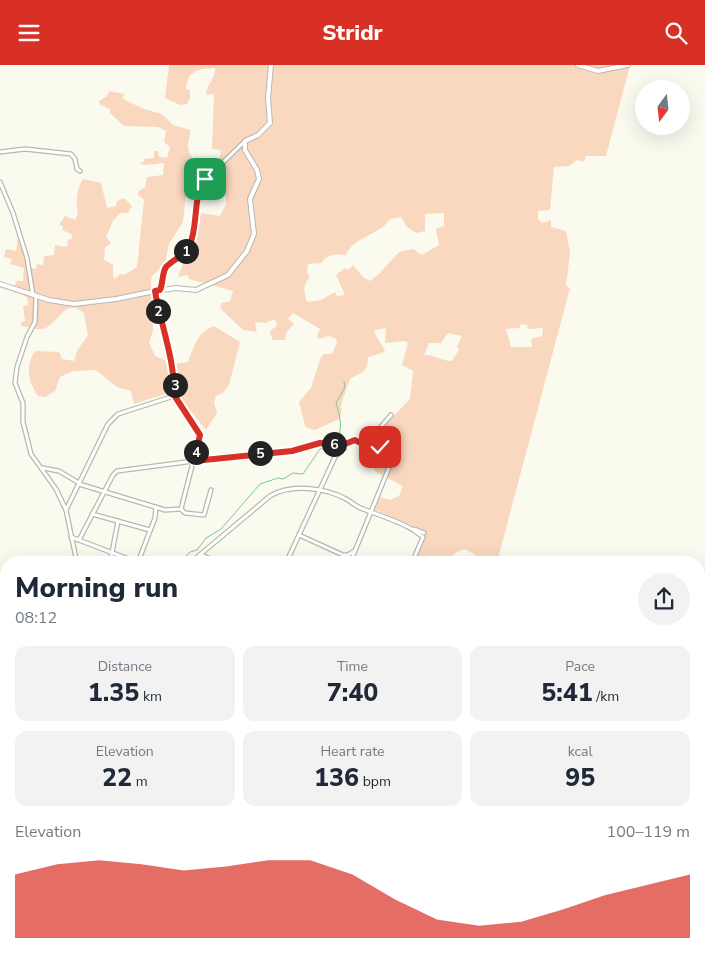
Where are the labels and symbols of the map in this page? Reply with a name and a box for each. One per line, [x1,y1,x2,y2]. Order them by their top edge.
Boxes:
north arrow [635,80,690,135]
pin [184,158,226,200]
pin: 1 [174,239,198,263]
pin: 2 [146,299,170,323]
pin: 3 [162,373,188,397]
pin [359,426,401,468]
pin: 6 [322,431,346,457]
pin: 4 [184,439,208,465]
pin: 5 [248,441,272,465]

